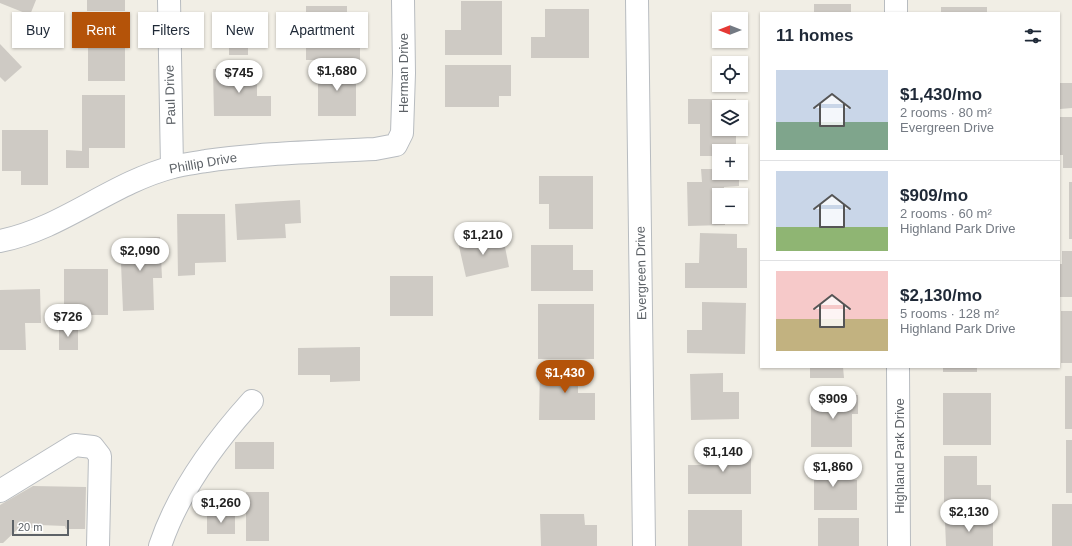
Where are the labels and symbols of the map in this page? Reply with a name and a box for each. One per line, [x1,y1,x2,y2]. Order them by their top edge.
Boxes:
north arrow [712,12,748,48]
street label: Herman Drive [396,33,411,113]
pin: $1,680 [304,58,370,92]
pin: $745 [215,60,263,94]
street label: Paul Drive [161,65,179,125]
street label: Phillip Drive [168,150,238,176]
pin: $1,210 [450,222,516,256]
street label: Evergreen Drive [633,226,649,320]
pin: $2,090 [107,238,173,272]
pin: $726 [44,304,92,338]
pin: $1,430 [532,360,598,394]
pin: $909 [809,386,857,420]
street label: Highland Park Drive [892,398,907,514]
pin: $1,140 [690,439,756,473]
pin: $1,860 [800,454,866,488]
pin: $1,260 [188,490,254,524]
pin: $2,130 [936,499,1002,533]
scale bar [12,518,69,537]

